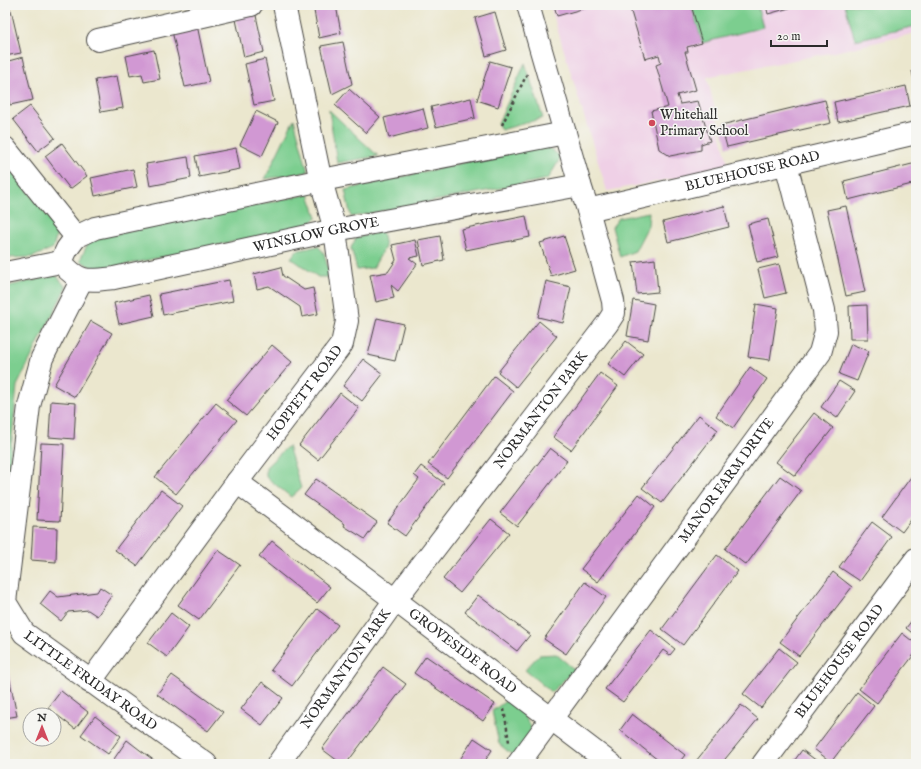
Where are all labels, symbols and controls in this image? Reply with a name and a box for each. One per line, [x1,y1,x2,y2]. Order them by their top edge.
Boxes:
scale bar [771,22,827,48]
text: 20 m [777,29,800,44]
place label: Whitehall Primary School [660,106,749,140]
marker: Whitehall Primary School [647,118,657,128]
street label: BLUEHOUSE ROAD [683,147,822,196]
street label: WINSLOW GROVE [251,213,381,257]
street label: HOPPETT ROAD [263,342,347,444]
street label: NORMANTON PARK [490,347,592,472]
street label: MANOR FARM DRIVE [674,414,779,547]
street label: BLUEHOUSE ROAD [791,601,888,722]
street label: NORMANTON PARK [297,604,395,732]
street label: GROVESIDE ROAD [405,604,520,698]
street label: LITTLE FRIDAY ROAD [20,627,161,735]
north arrow [22,707,62,747]
text: N [36,711,47,725]

